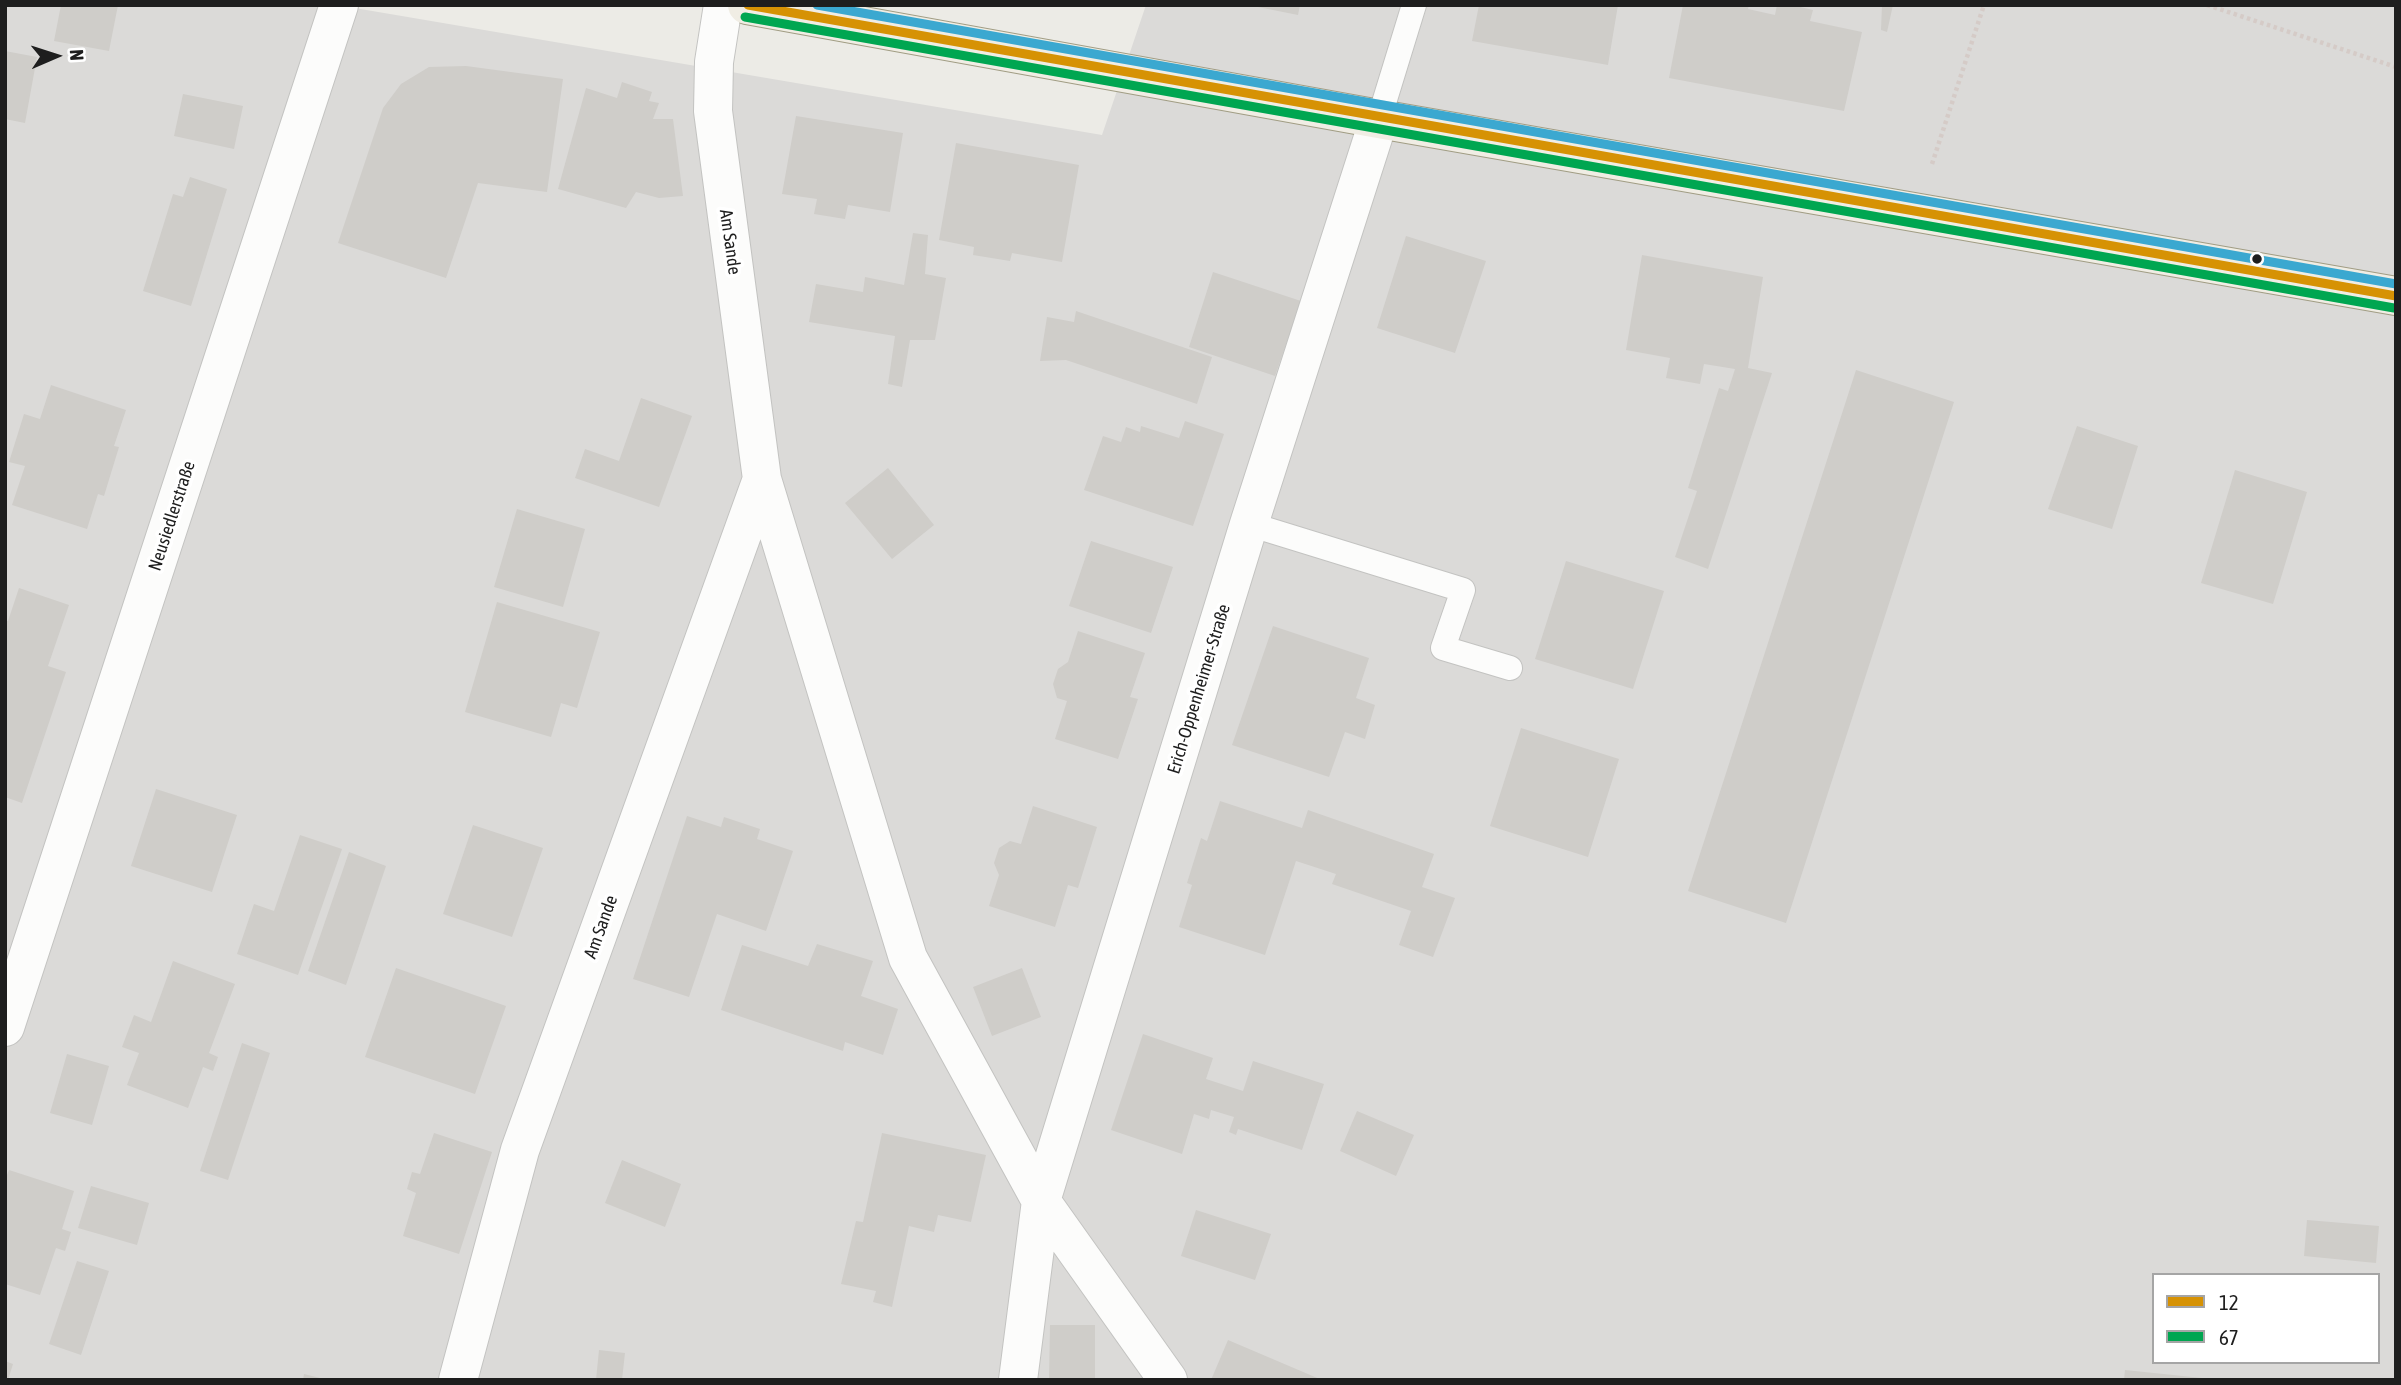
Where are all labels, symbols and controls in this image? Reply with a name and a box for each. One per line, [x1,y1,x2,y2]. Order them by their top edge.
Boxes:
north arrow [21,21,91,91]
text: N [66,49,88,61]
street label: Am Sande [715,208,745,276]
unlabelled marker [2250,252,2264,266]
street label: Neusiedlerstraße [144,458,200,574]
street label: Erich-Oppenheimer-Straße [1163,602,1235,776]
street label: Am Sande [580,892,622,962]
legend [2152,1273,2380,1364]
text: 12 [2219,1290,2239,1314]
text: 67 [2219,1325,2239,1349]

